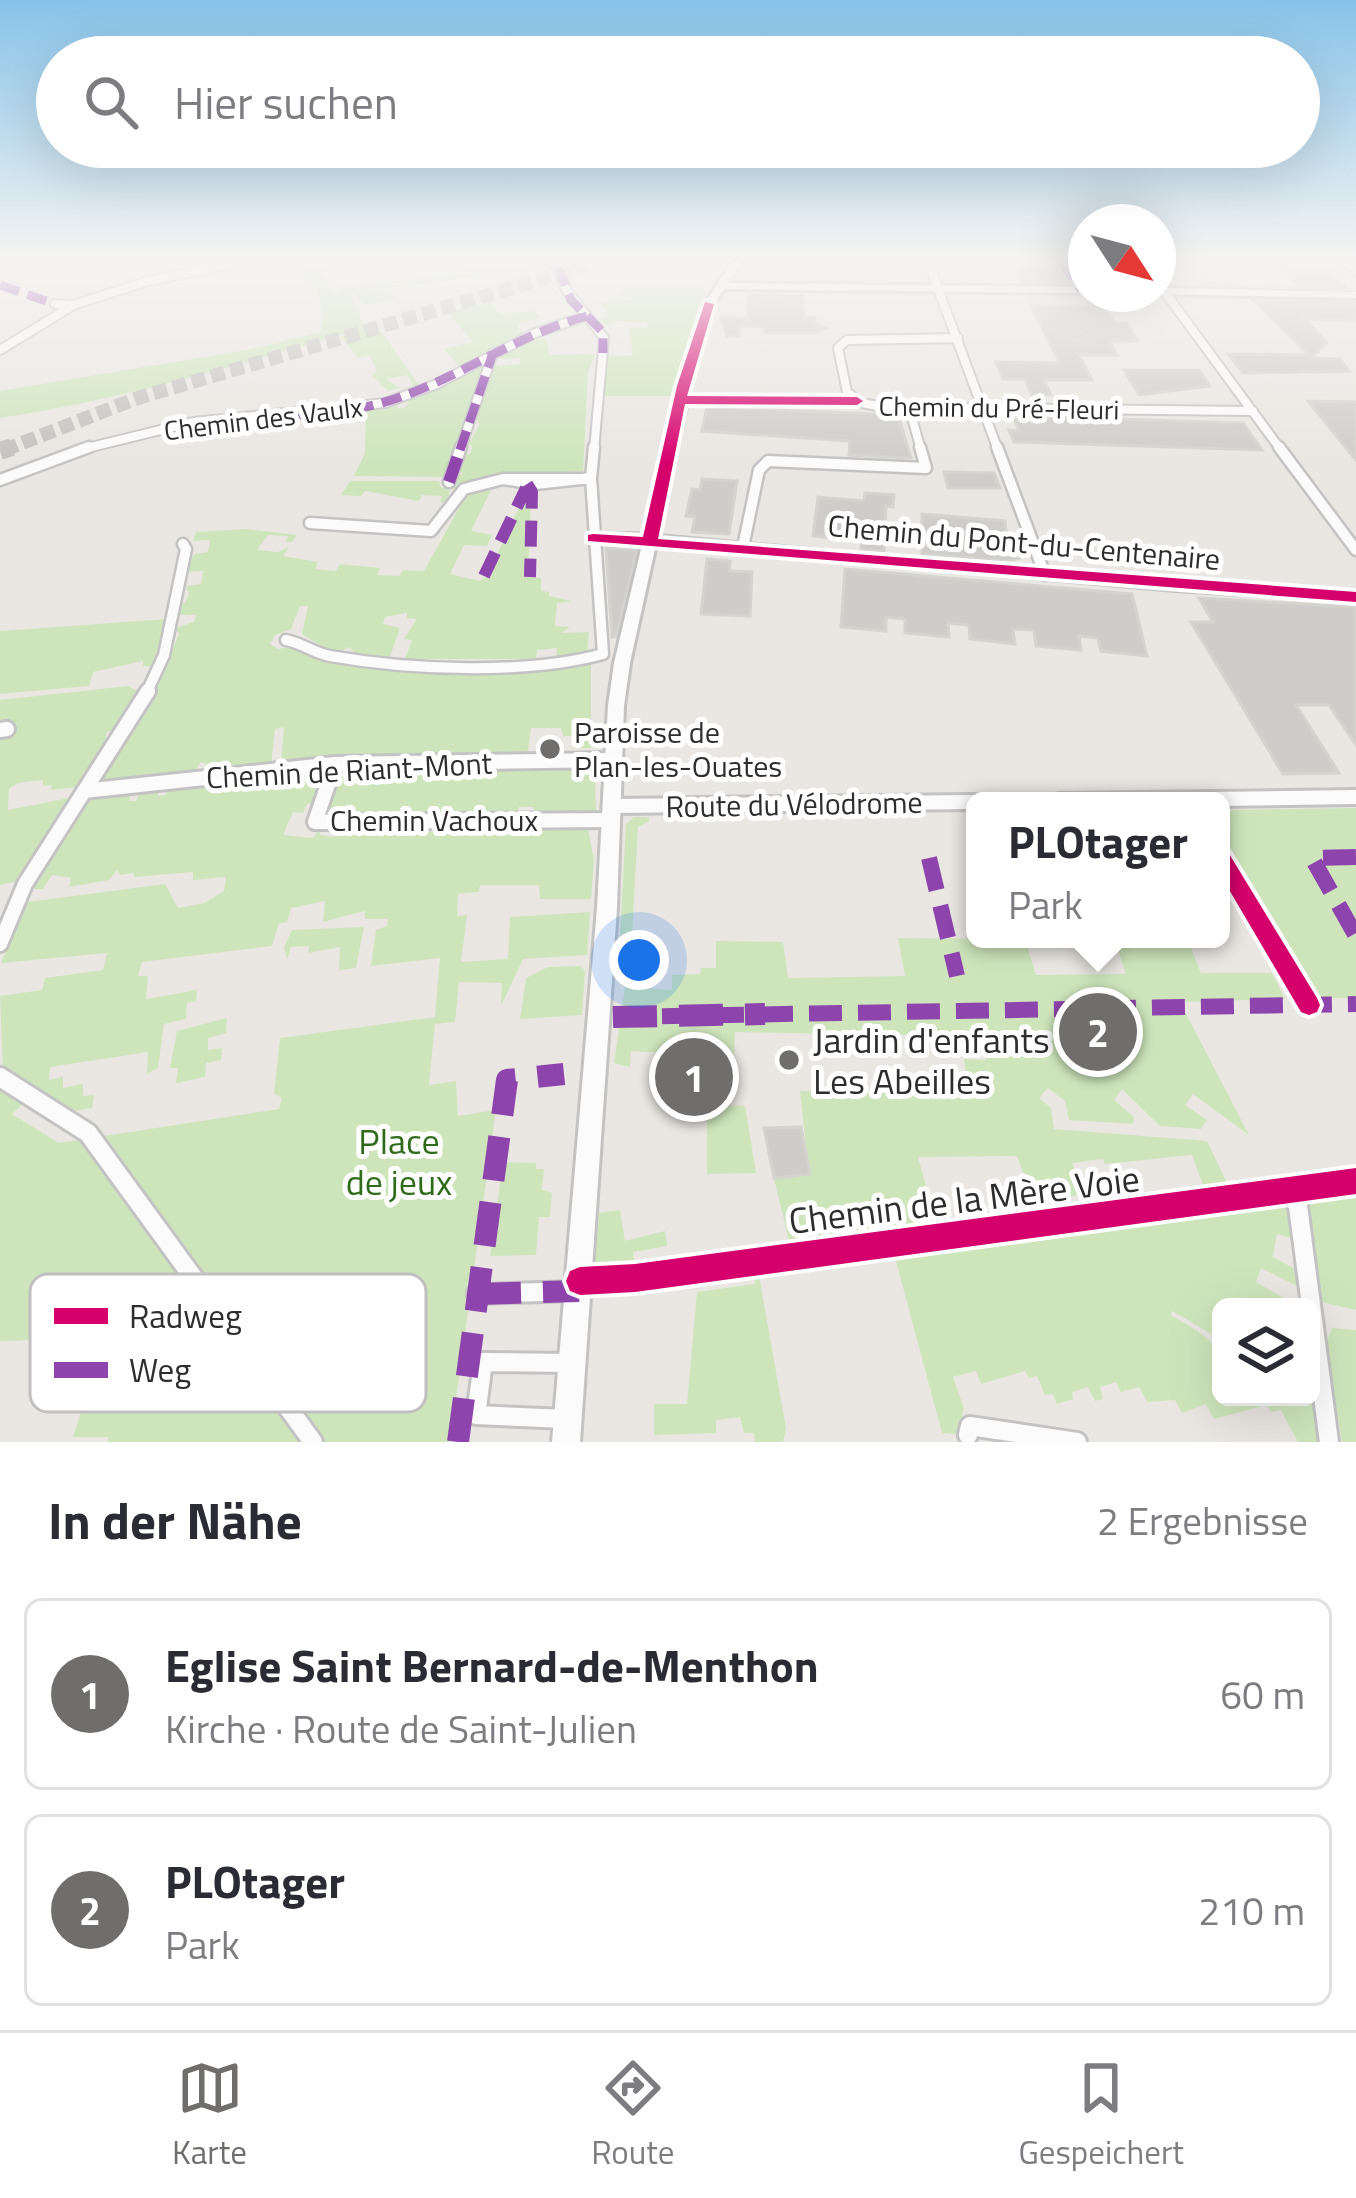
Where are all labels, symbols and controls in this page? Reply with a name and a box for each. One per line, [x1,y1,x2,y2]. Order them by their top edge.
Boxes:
search box [36,36,1320,168]
text: Hier suchen [174,68,398,136]
icon: search [78,69,144,135]
north arrow [1068,204,1176,312]
street label: Chemin du Pré-Fleuri [878,384,1120,430]
street label: Chemin des Vaulx [162,385,364,451]
street label: Chemin du Pont-du-Centenaire [826,502,1222,582]
place label: Paroisse de Plan-les-Ouates [574,709,782,789]
marker: Paroisse de Plan-les-Ouates [537,736,563,762]
street label: Chemin de Riant-Mont [205,740,494,800]
street label: Route du Vélodrome [665,779,923,829]
popup [966,792,1230,948]
street label: Chemin Vachoux [330,797,538,843]
text: PLOtager [1008,807,1188,875]
text: Park [1008,875,1083,934]
your location [609,930,669,990]
pin: 2 [1059,987,1137,1077]
place label: Jardin d'enfants Les Abeilles [813,1012,1050,1108]
pin: 1 [655,1032,733,1122]
marker: Jardin d'enfants Les Abeilles [776,1047,802,1073]
park label: Place de jeux [346,1113,452,1209]
street label: Chemin de la Mère Voie [785,1150,1143,1248]
legend [30,1274,426,1412]
text: Radweg [129,1291,242,1341]
map controls [1212,1298,1320,1406]
button: layers [1212,1298,1320,1406]
text: Weg [129,1345,191,1395]
text: In der Nähe [48,1481,302,1559]
text: 2 Ergebnisse [1097,1491,1308,1550]
text: Eglise Saint Bernard-de-Menthon [165,1631,819,1699]
text: 1 [79,1665,101,1724]
text: 60 m [1220,1665,1305,1724]
text: Kirche · Route de Saint-Julien [165,1699,637,1758]
text: PLOtager [165,1847,345,1915]
text: 2 [79,1881,101,1940]
text: 210 m [1198,1881,1305,1940]
text: Park [165,1915,240,1974]
tab: Karte [172,2055,247,2177]
tab: Route [591,2055,674,2177]
tab: Gespeichert [1019,2055,1184,2177]

